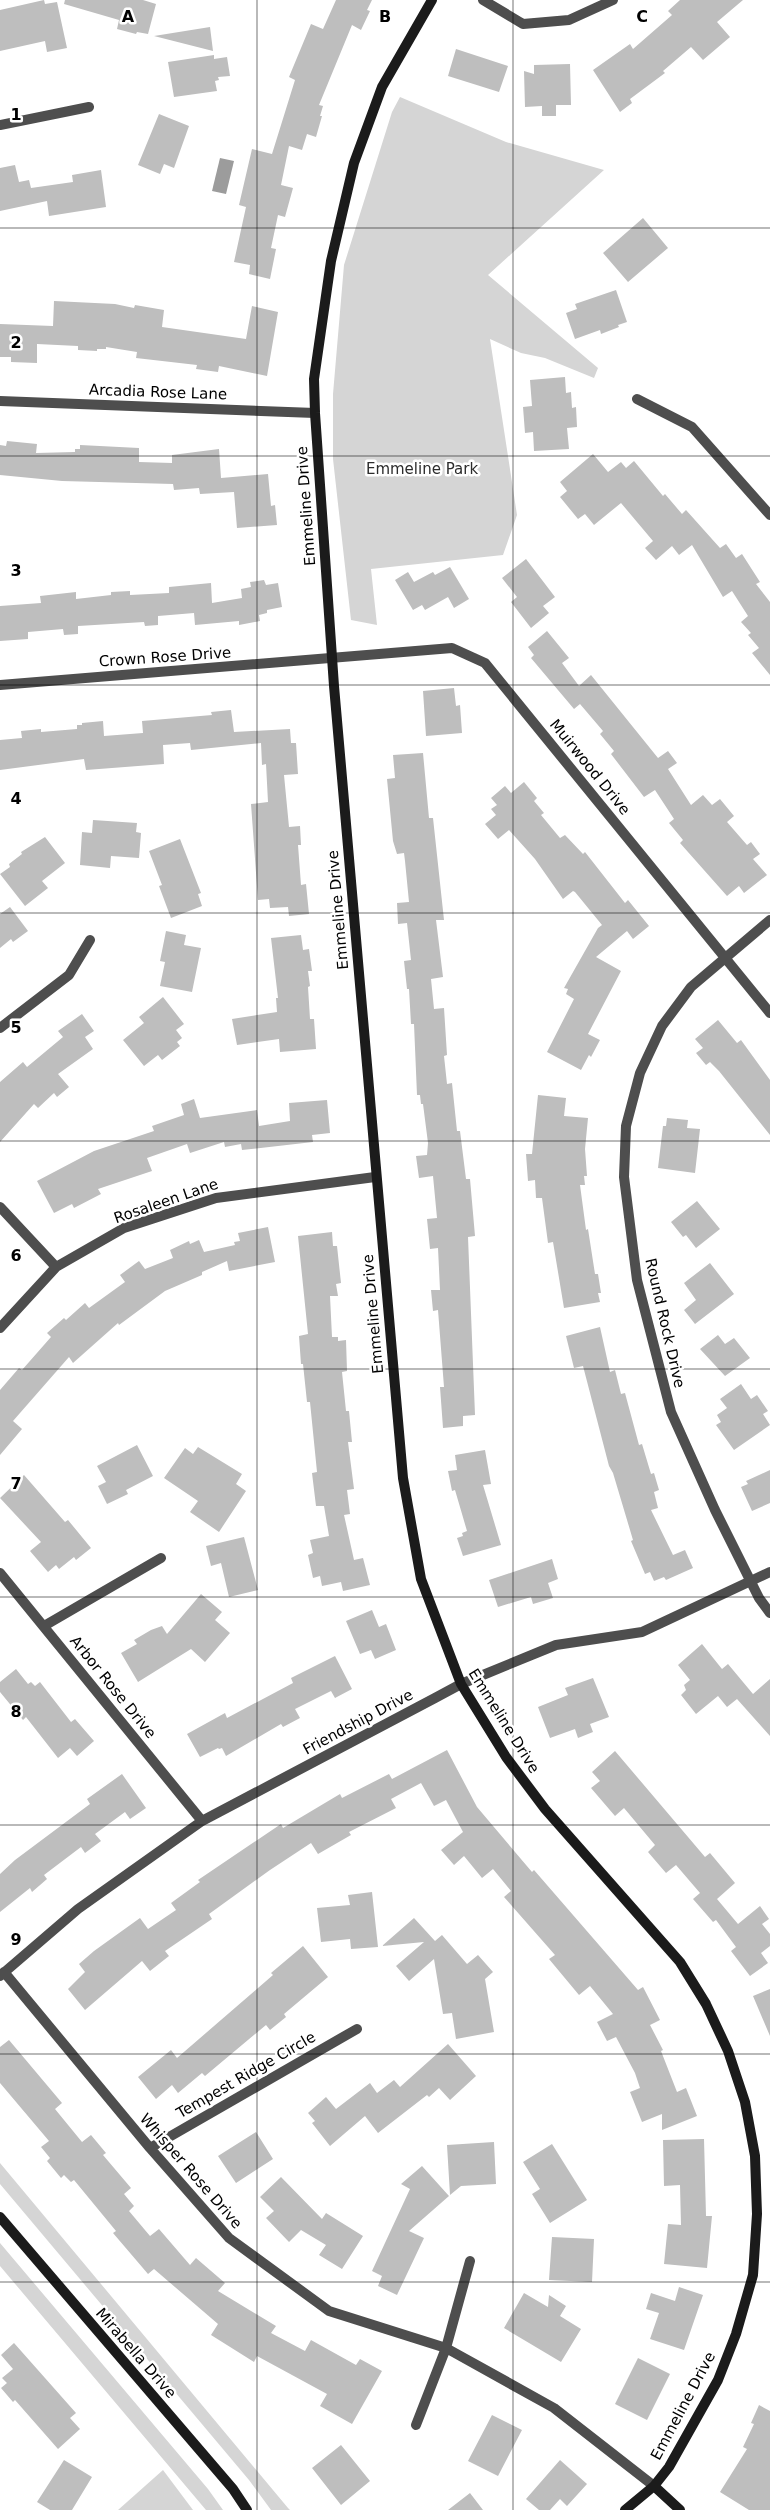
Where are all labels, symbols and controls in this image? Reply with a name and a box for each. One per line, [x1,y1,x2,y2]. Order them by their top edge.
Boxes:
text: A [122,7,135,26]
text: B [379,7,391,26]
text: C [636,7,648,26]
text: 1 [10,105,22,124]
text: 2 [10,333,22,352]
street label: Arcadia Rose Lane [89,381,227,403]
street label: Emmeline Drive [293,446,319,566]
park label: Emmeline Park [366,460,478,478]
text: 3 [10,561,22,580]
street label: Crown Rose Drive [98,643,232,671]
street label: Muirwood Drive [546,716,634,818]
text: 4 [10,789,22,808]
street label: Emmeline Drive [324,850,352,970]
text: 5 [10,1018,22,1037]
street label: Rosaleen Lane [111,1175,221,1227]
text: 6 [10,1246,22,1265]
street label: Emmeline Drive [359,1254,387,1374]
street label: Round Rock Drive [641,1256,689,1390]
text: 7 [10,1474,22,1493]
street label: Arbor Rose Drive [66,1632,160,1742]
street label: Emmeline Drive [465,1665,543,1777]
street label: Friendship Drive [300,1685,416,1759]
text: 8 [10,1702,22,1721]
text: 9 [10,1930,22,1949]
street label: Tempest Ridge Circle [172,2028,319,2123]
street label: Whisper Rose Drive [136,2110,246,2232]
street label: Mirabella Drive [92,2304,180,2402]
street label: Emmeline Drive [647,2349,719,2463]

